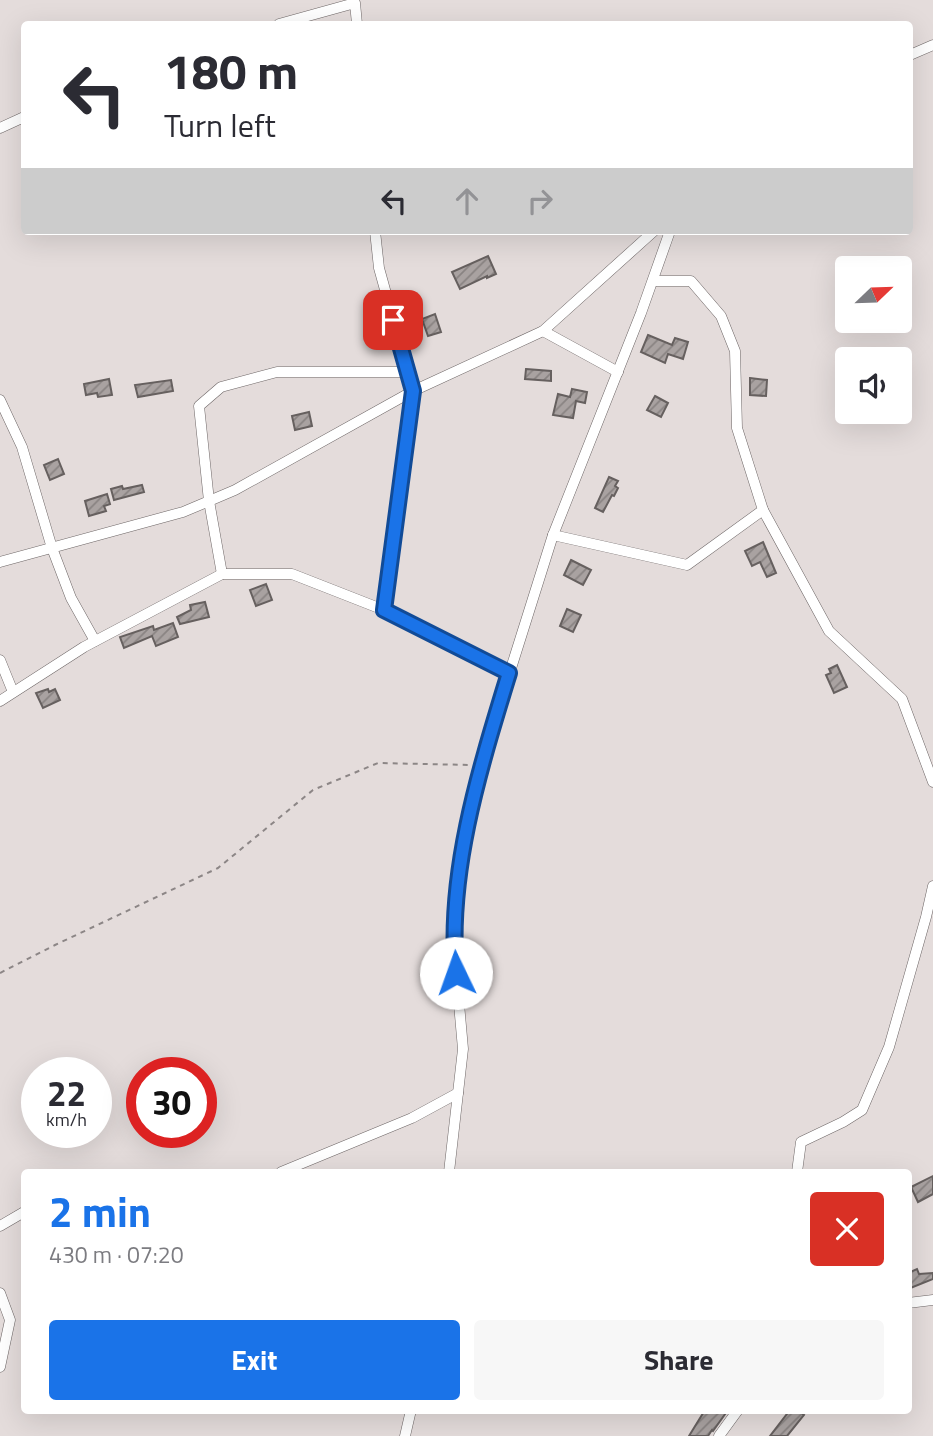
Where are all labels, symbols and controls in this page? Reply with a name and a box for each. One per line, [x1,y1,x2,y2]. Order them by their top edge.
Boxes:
text: 180 m [164,33,298,108]
icon: left [49,49,140,140]
text: Turn left [164,101,276,149]
icon: left [375,182,413,220]
icon: ahead [448,182,486,220]
icon: right [521,182,559,220]
north arrow [835,256,912,332]
map controls [835,256,912,424]
pin [363,290,423,350]
icon: arrive [374,301,412,339]
button: sound [835,347,912,424]
position arrow [419,936,493,1010]
speed limit sign: 30 [126,1057,217,1148]
text: 22 [47,1066,86,1120]
text: km/h [46,1106,87,1133]
text: 2 min [49,1179,151,1243]
button: close [810,1192,884,1266]
text: 430 m · 07:20 [49,1237,184,1272]
button: Exit [49,1320,460,1400]
button: Share [474,1320,884,1400]

